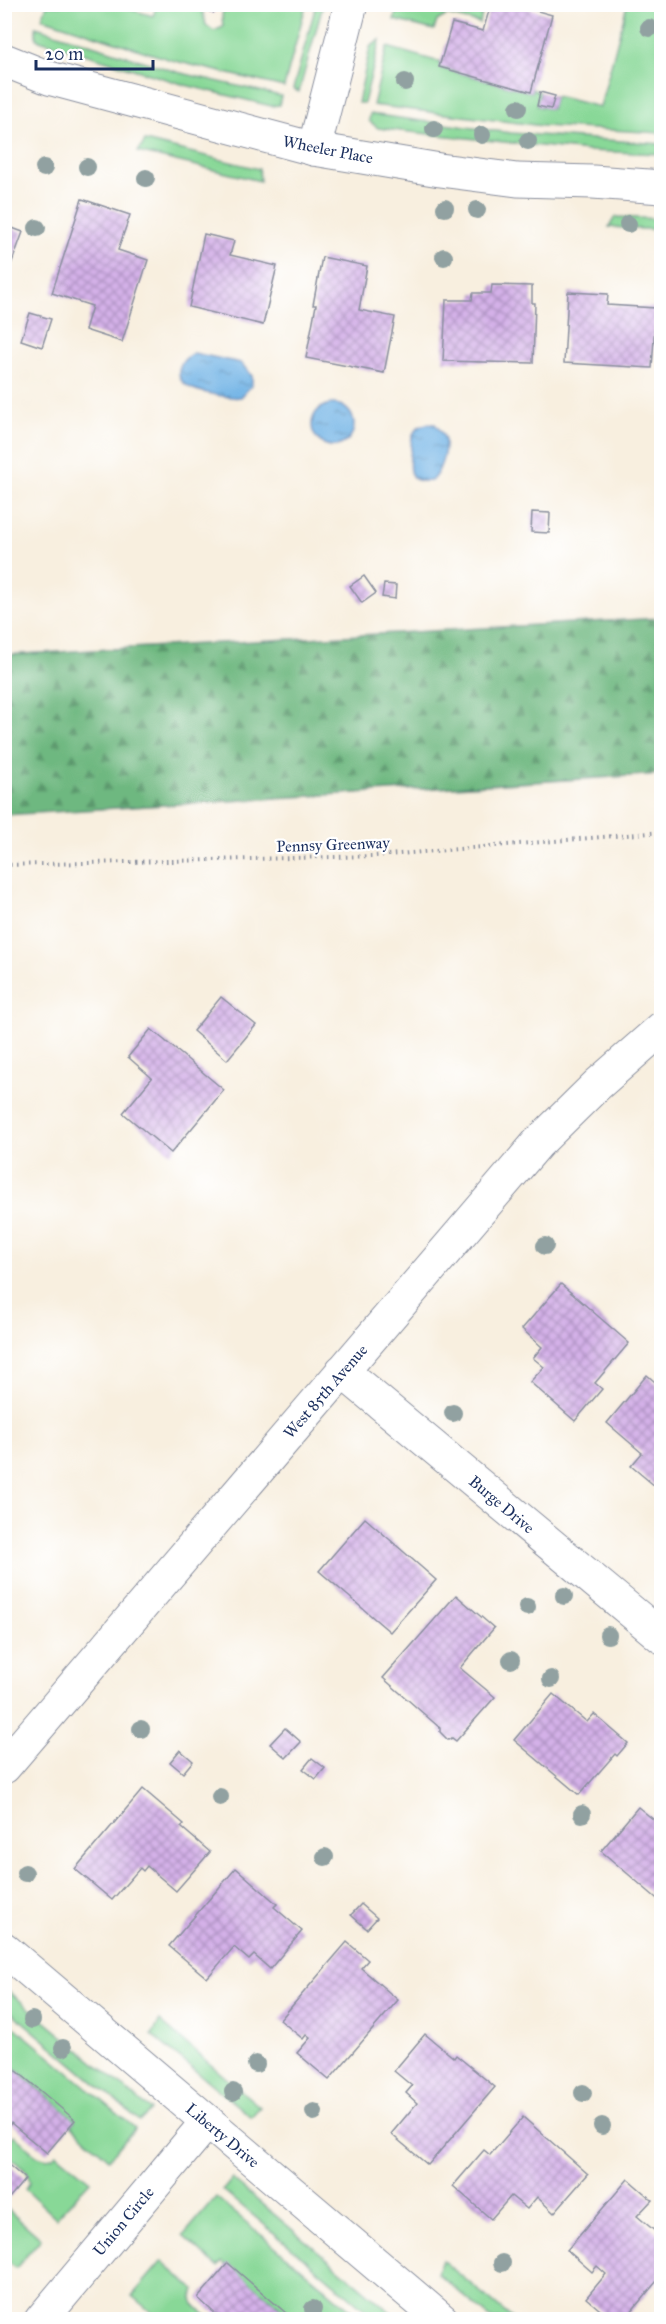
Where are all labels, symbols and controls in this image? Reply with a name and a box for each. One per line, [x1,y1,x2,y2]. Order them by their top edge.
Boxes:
scale bar [36,33,153,71]
text: 20 m [45,43,83,65]
street label: Wheeler Place [281,131,375,168]
street label: Pennsy Greenway [276,833,391,856]
street label: West 85th Avenue [279,1340,372,1442]
street label: Burge Drive [464,1471,539,1538]
street label: Liberty Drive [182,2099,264,2172]
street label: Union Circle [89,2183,158,2260]

